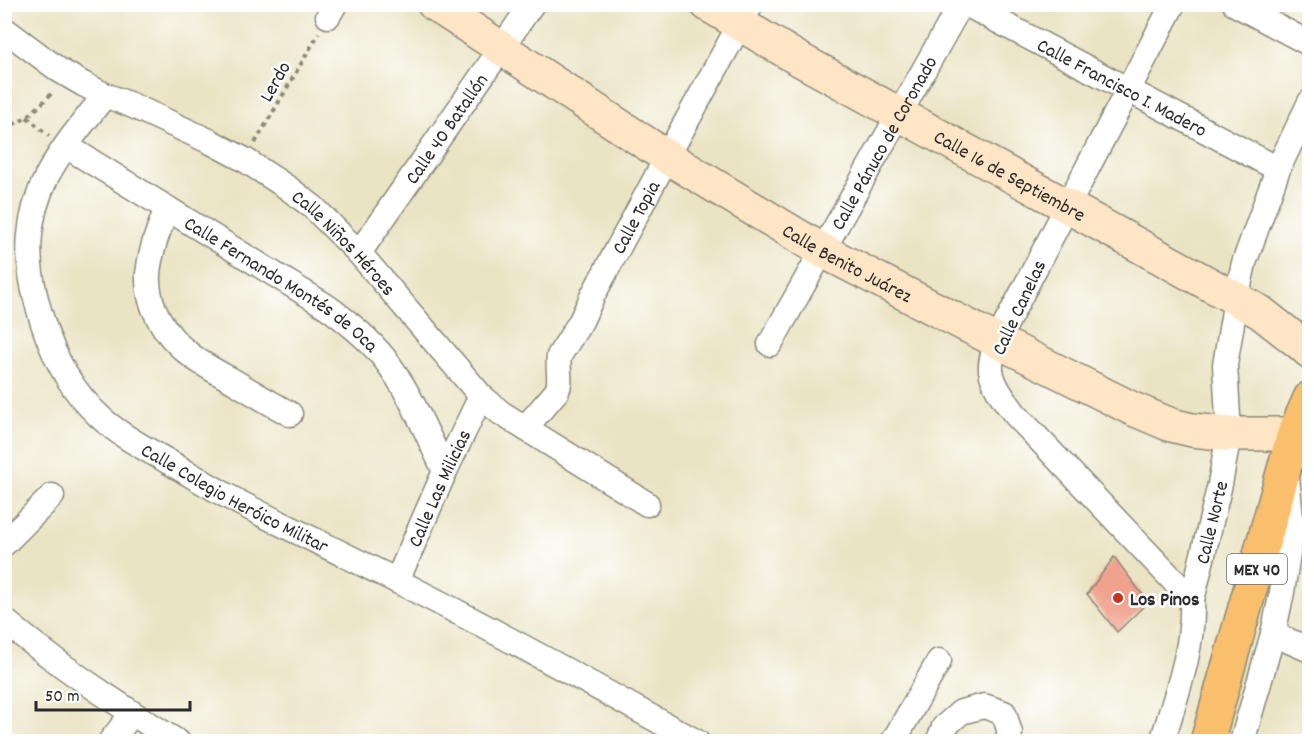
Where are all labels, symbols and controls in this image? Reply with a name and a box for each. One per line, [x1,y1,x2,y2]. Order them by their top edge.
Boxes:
street label: Calle Francisco I. Madero [1031,33,1211,146]
street label: Calle Pánuco de Coronado [826,52,946,236]
street label: Lerdo [254,57,299,108]
street label: Calle 40 Batallón [400,69,497,191]
street label: Calle 16 de Septiembre [928,125,1090,231]
street label: Calle Topia [606,176,669,260]
street label: Calle Niños Héroes [285,184,401,303]
street label: Calle Fernando Montés de Oca [178,211,384,360]
street label: Calle Benito Juárez [776,218,916,312]
street label: Calle Canelas [986,256,1055,360]
street label: Calle Las Milicias [402,426,480,552]
street label: Calle Colegio Heróico Militar [135,438,333,562]
street label: Calle Norte [1190,478,1237,567]
road number: MEX 40 [1227,554,1287,584]
place label: Los Pinos [1130,587,1199,615]
marker: Los Pinos [1111,591,1125,605]
scale bar [36,674,190,712]
text: 50 m [45,685,80,710]

